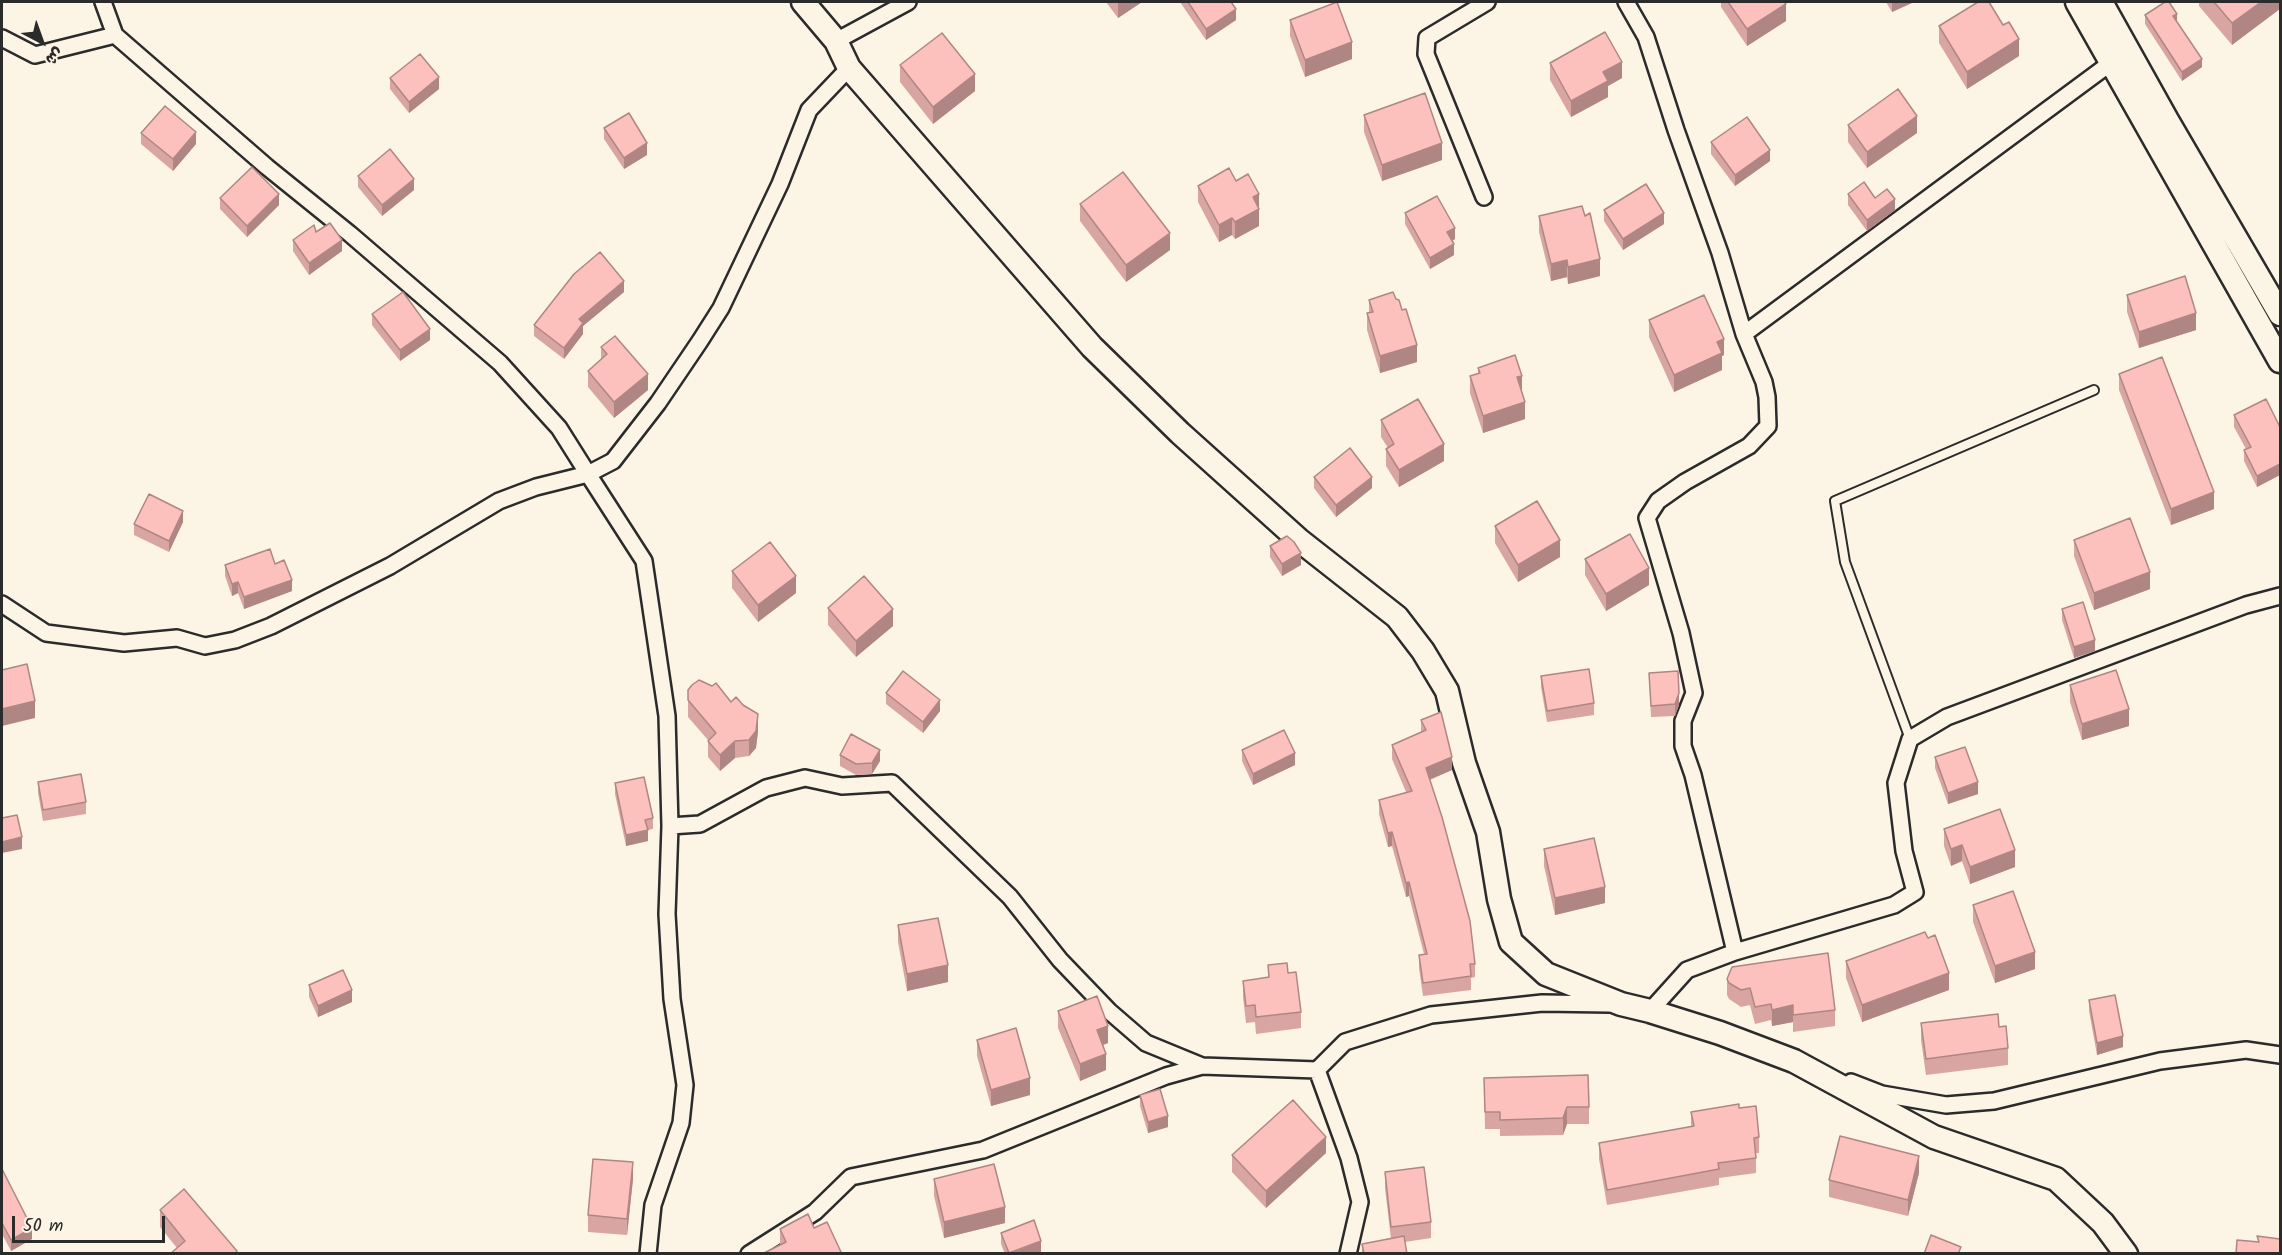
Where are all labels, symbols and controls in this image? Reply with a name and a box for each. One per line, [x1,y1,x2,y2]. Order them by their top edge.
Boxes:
north arrow [12,12,72,72]
text: ش [39,41,69,71]
scale bar [15,1204,168,1242]
text: 50 m [23,1212,63,1241]

